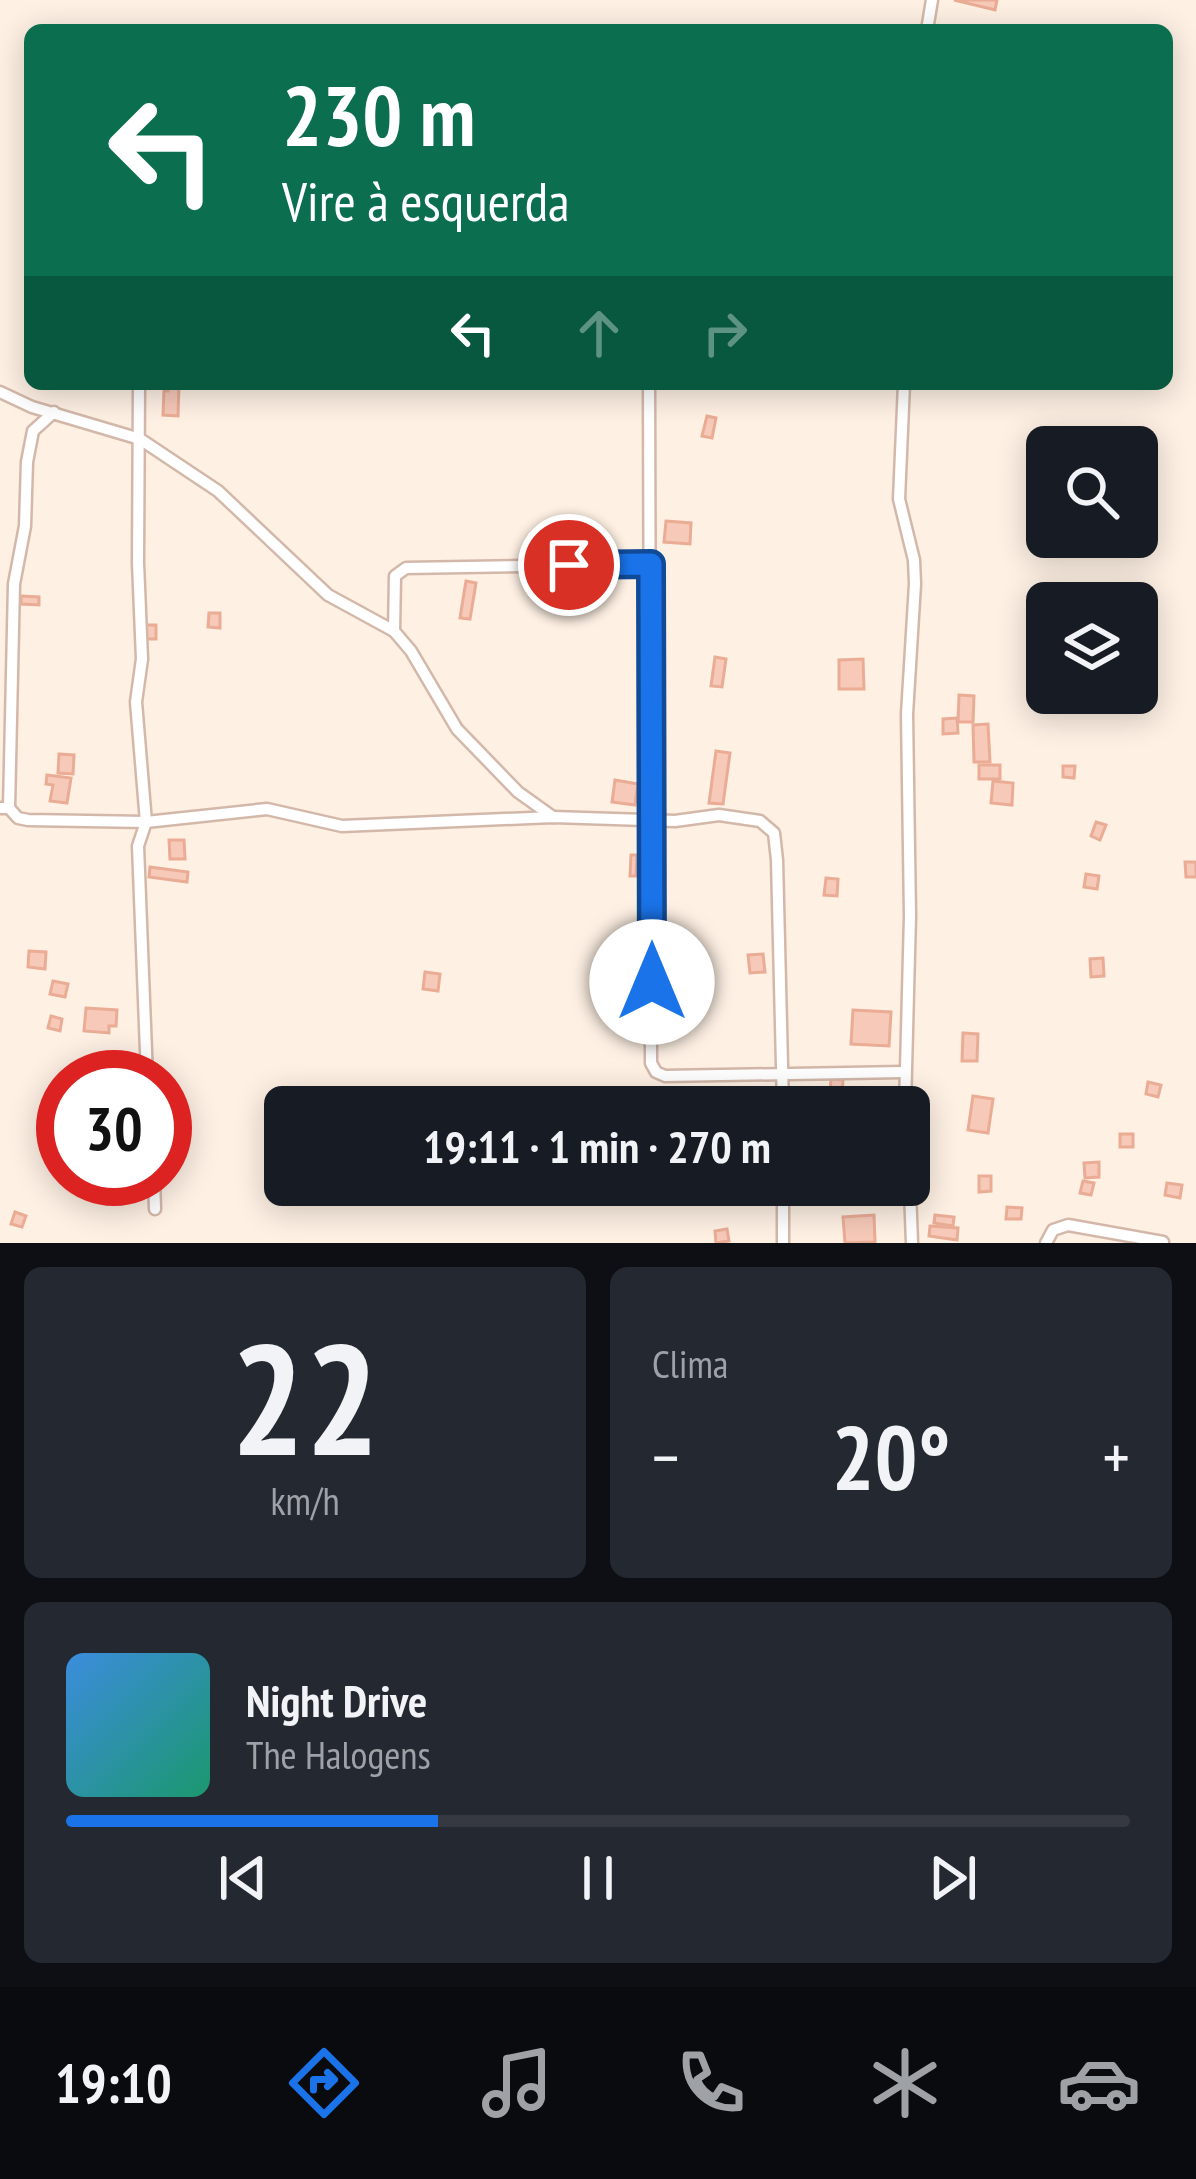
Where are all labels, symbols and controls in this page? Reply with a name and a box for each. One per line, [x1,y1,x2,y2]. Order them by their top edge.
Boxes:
text: 230 m [282,60,475,169]
icon: left [84,72,240,228]
text: Vire à esquerda [282,166,570,236]
icon: left [440,300,506,366]
icon: ahead [566,300,632,366]
icon: right [692,300,758,366]
map controls [1026,426,1158,714]
button: search [1026,426,1158,558]
pin [518,514,620,616]
icon: arrive [536,532,602,598]
button: layers [1026,582,1158,714]
position arrow [589,919,715,1045]
speed limit sign: 30 [36,1050,192,1206]
text: 19:11 · 1 min · 270 m [423,1117,771,1175]
text: 22 [230,1296,380,1498]
text: Clima [652,1338,728,1389]
text: 20° [832,1398,950,1515]
text: − [652,1414,679,1499]
text: + [1103,1414,1130,1499]
text: km/h [270,1475,340,1526]
text: Night Drive [246,1671,427,1729]
text: The Halogens [246,1729,431,1780]
icon: previous [210,1845,276,1911]
icon: pause [565,1845,631,1911]
icon: next [920,1845,986,1911]
icon: directions [282,2041,366,2125]
icon: music [475,2041,559,2125]
icon: phone [669,2041,753,2125]
icon: climate [863,2041,947,2125]
icon: car [1057,2041,1141,2125]
text: 19:10 [55,2048,172,2118]

